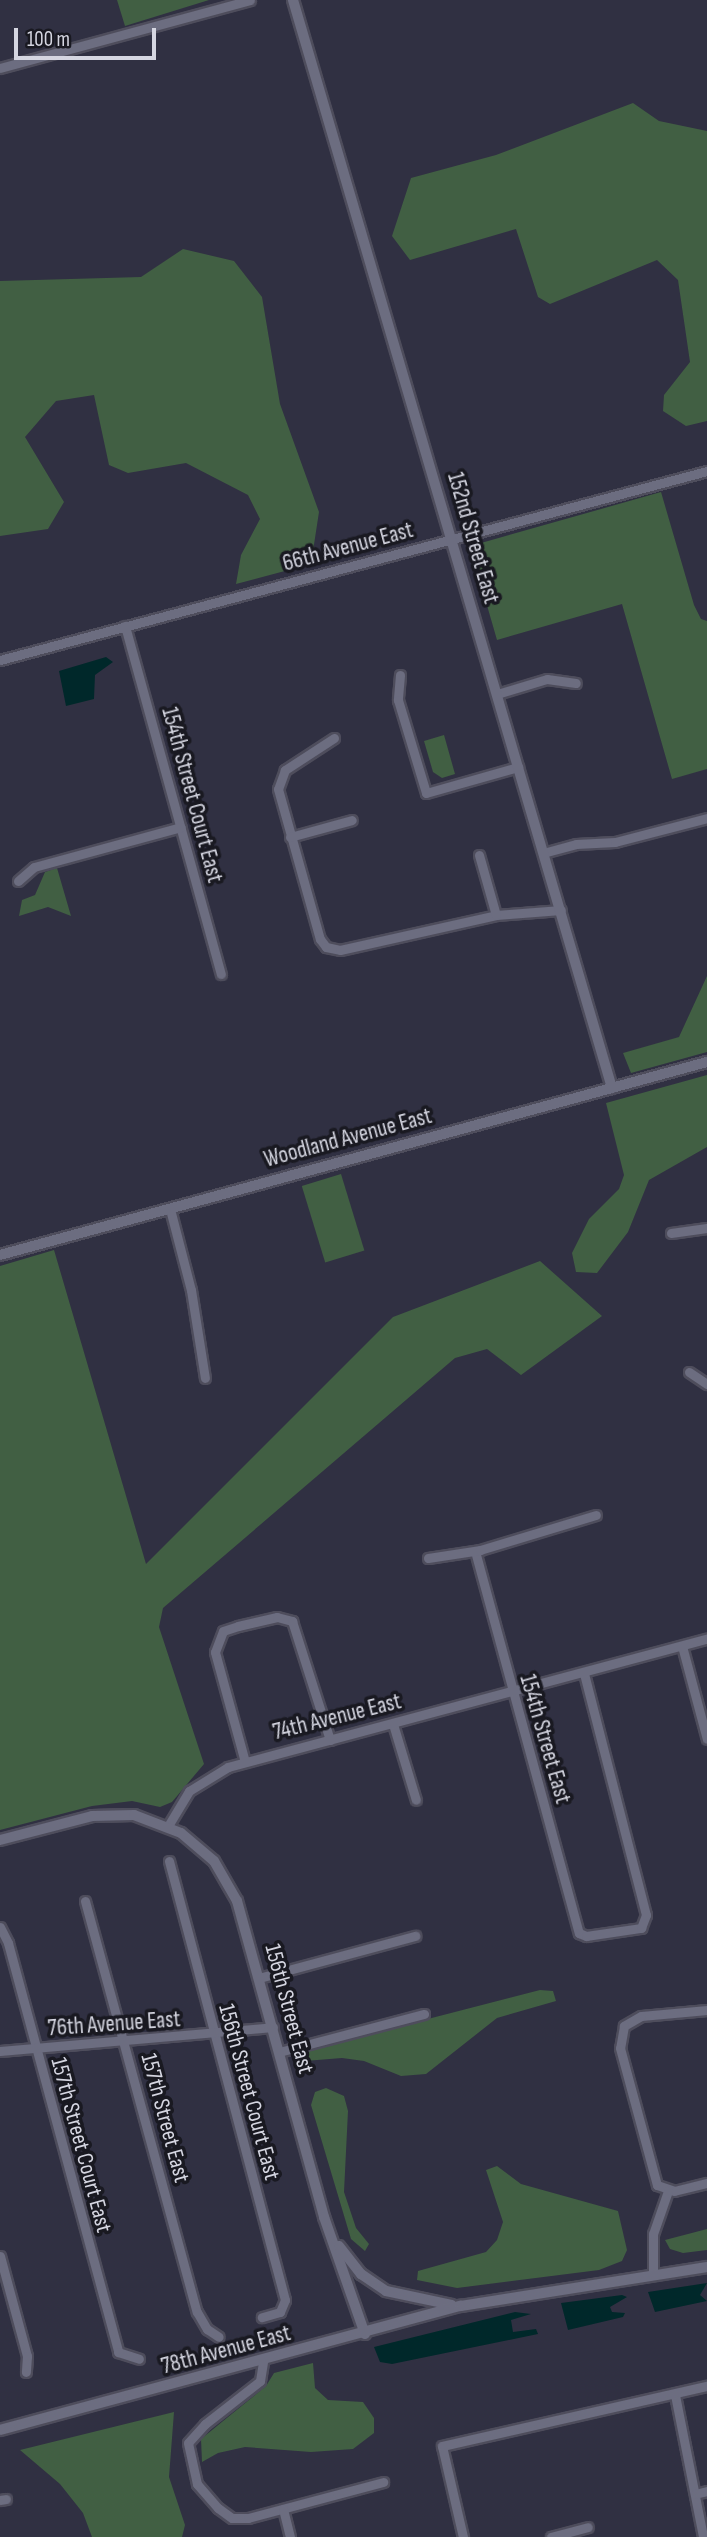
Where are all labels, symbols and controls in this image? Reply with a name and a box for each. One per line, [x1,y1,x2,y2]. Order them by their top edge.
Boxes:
scale bar [18,14,159,58]
text: 100 m [27,27,70,52]
street label: 152nd Street East [441,469,505,607]
street label: 66th Avenue East [280,516,416,578]
street label: 154th Street Court East [155,704,229,886]
street label: Woodland Avenue East [261,1102,435,1174]
street label: 154th Street East [513,1671,577,1807]
street label: 74th Avenue East [270,1688,404,1746]
street label: 156th Street East [258,1941,320,2077]
street label: 156th Street Court East [212,2001,286,2183]
street label: 76th Avenue East [47,2006,181,2042]
street label: 157th Street East [135,2050,195,2186]
street label: 157th Street Court East [44,2054,118,2236]
street label: 78th Avenue East [158,2319,294,2381]

